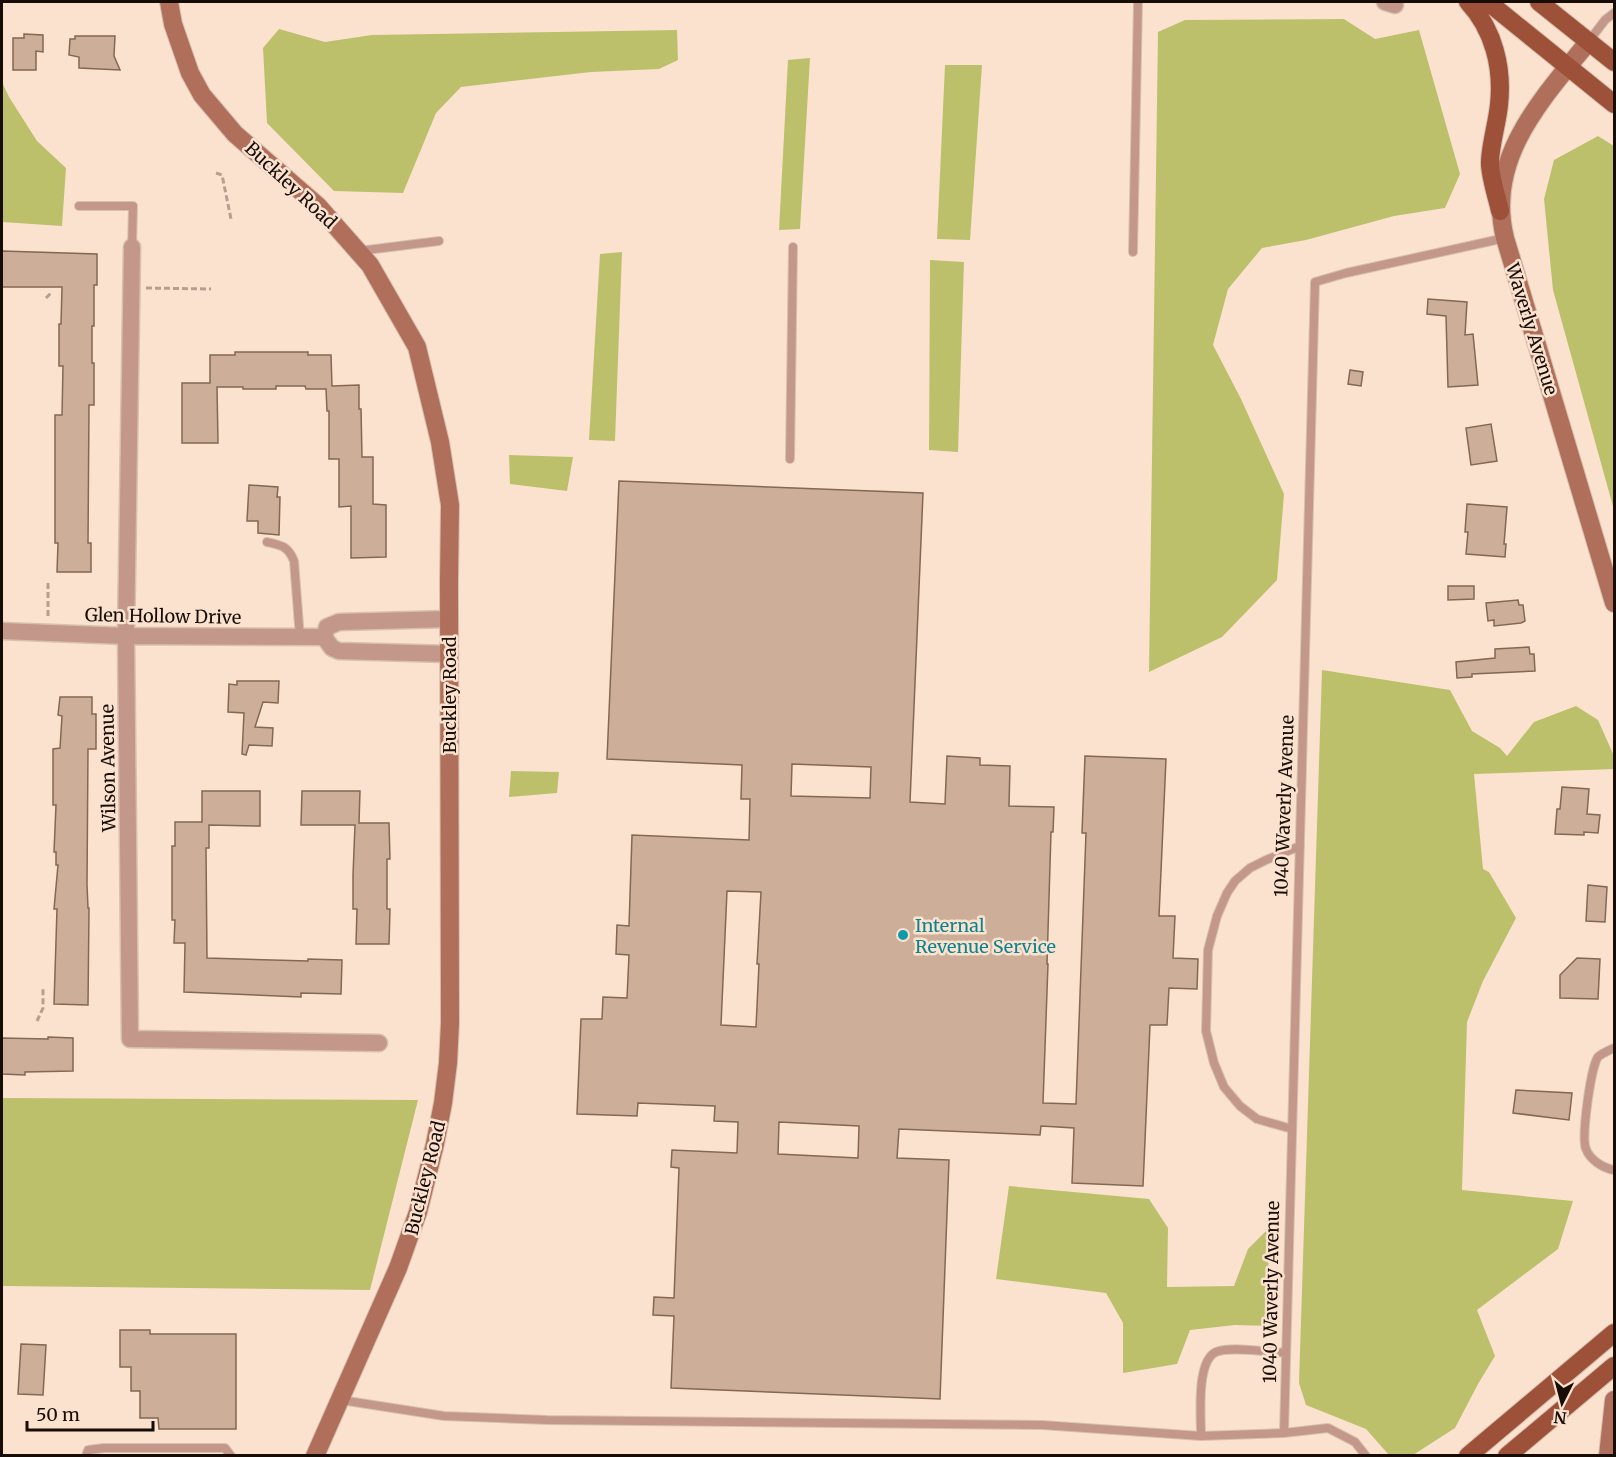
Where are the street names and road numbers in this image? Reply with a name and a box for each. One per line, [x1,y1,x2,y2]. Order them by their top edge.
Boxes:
street label: Buckley Road [240,137,342,233]
street label: Waverly Avenue [1501,259,1563,398]
street label: Glen Hollow Drive [85,603,241,629]
street label: Buckley Road [438,636,461,754]
street label: Wilson Avenue [95,704,121,833]
street label: 1040 Waverly Avenue [1269,714,1299,898]
street label: Buckley Road [400,1118,450,1238]
street label: 1040 Waverly Avenue [1258,1201,1284,1383]

